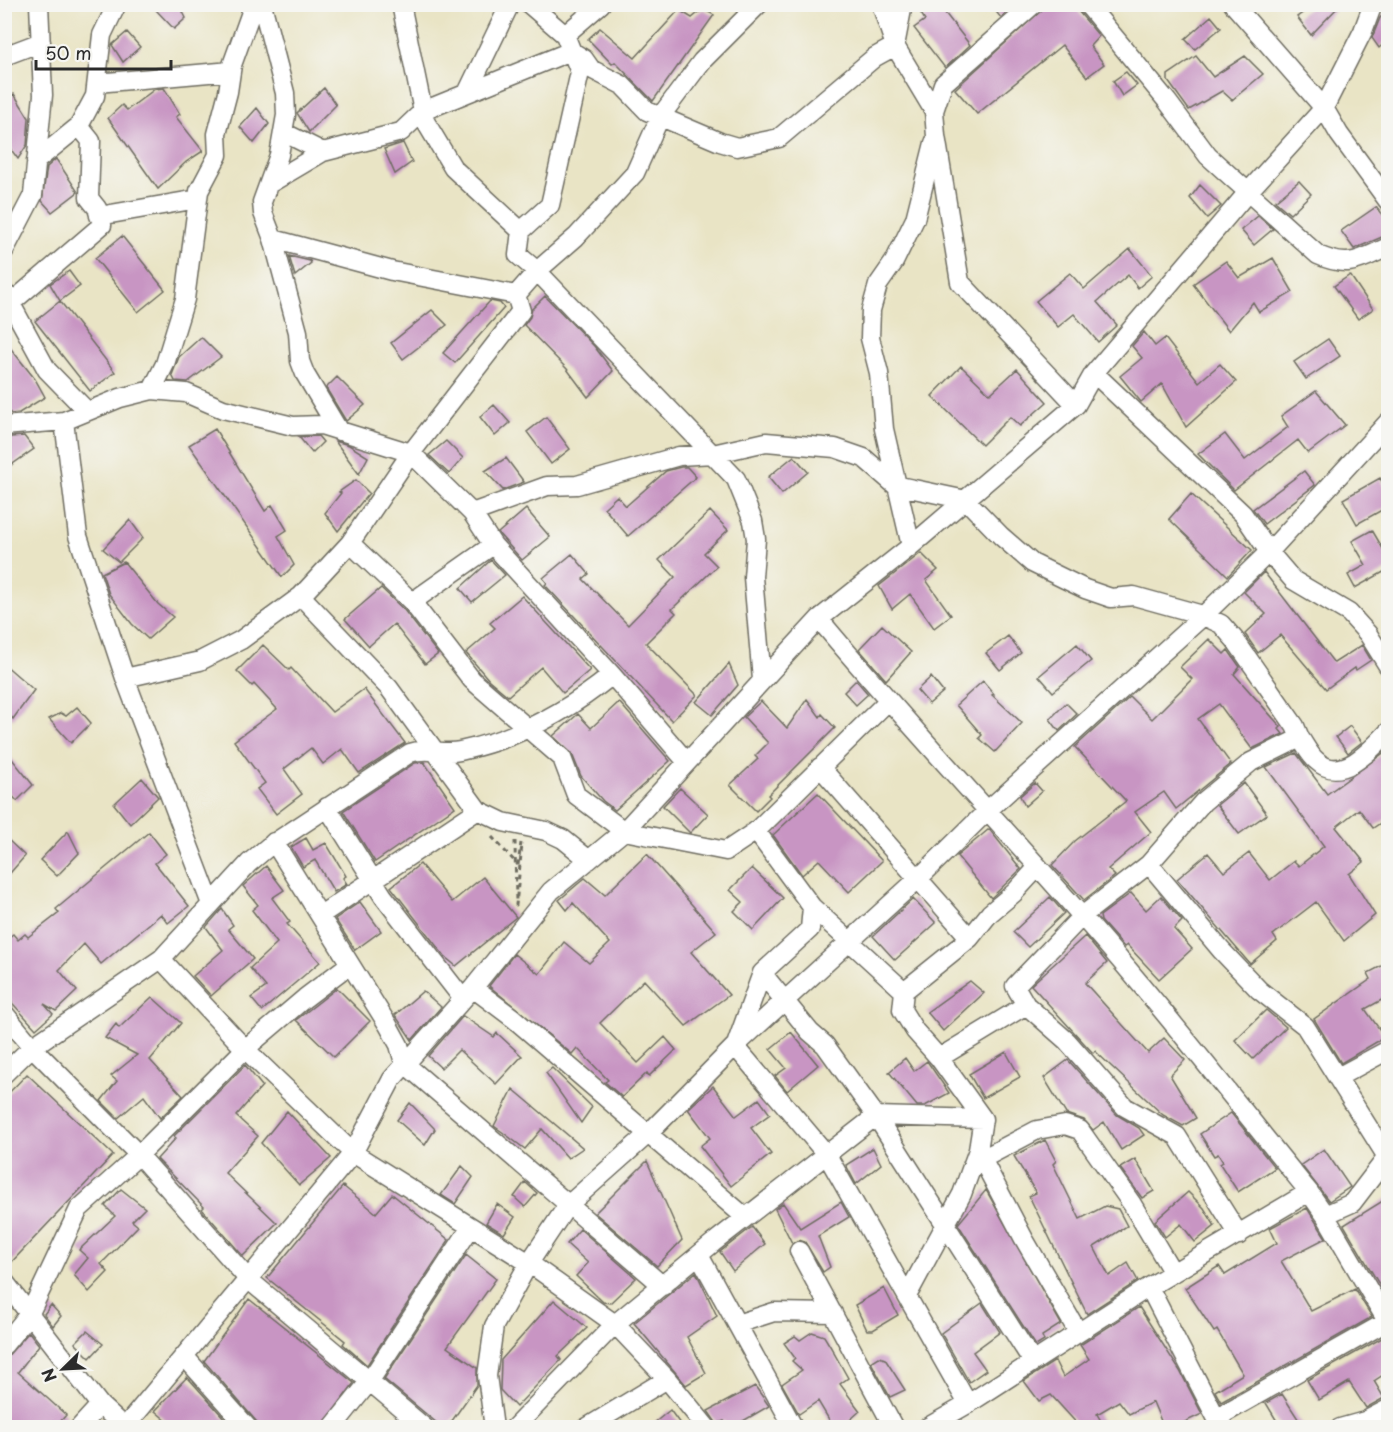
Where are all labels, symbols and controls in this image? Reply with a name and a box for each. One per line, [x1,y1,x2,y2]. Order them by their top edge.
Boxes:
scale bar [36,33,171,71]
text: 50 m [45,39,92,66]
north arrow [33,1339,93,1399]
text: N [35,1365,62,1386]

